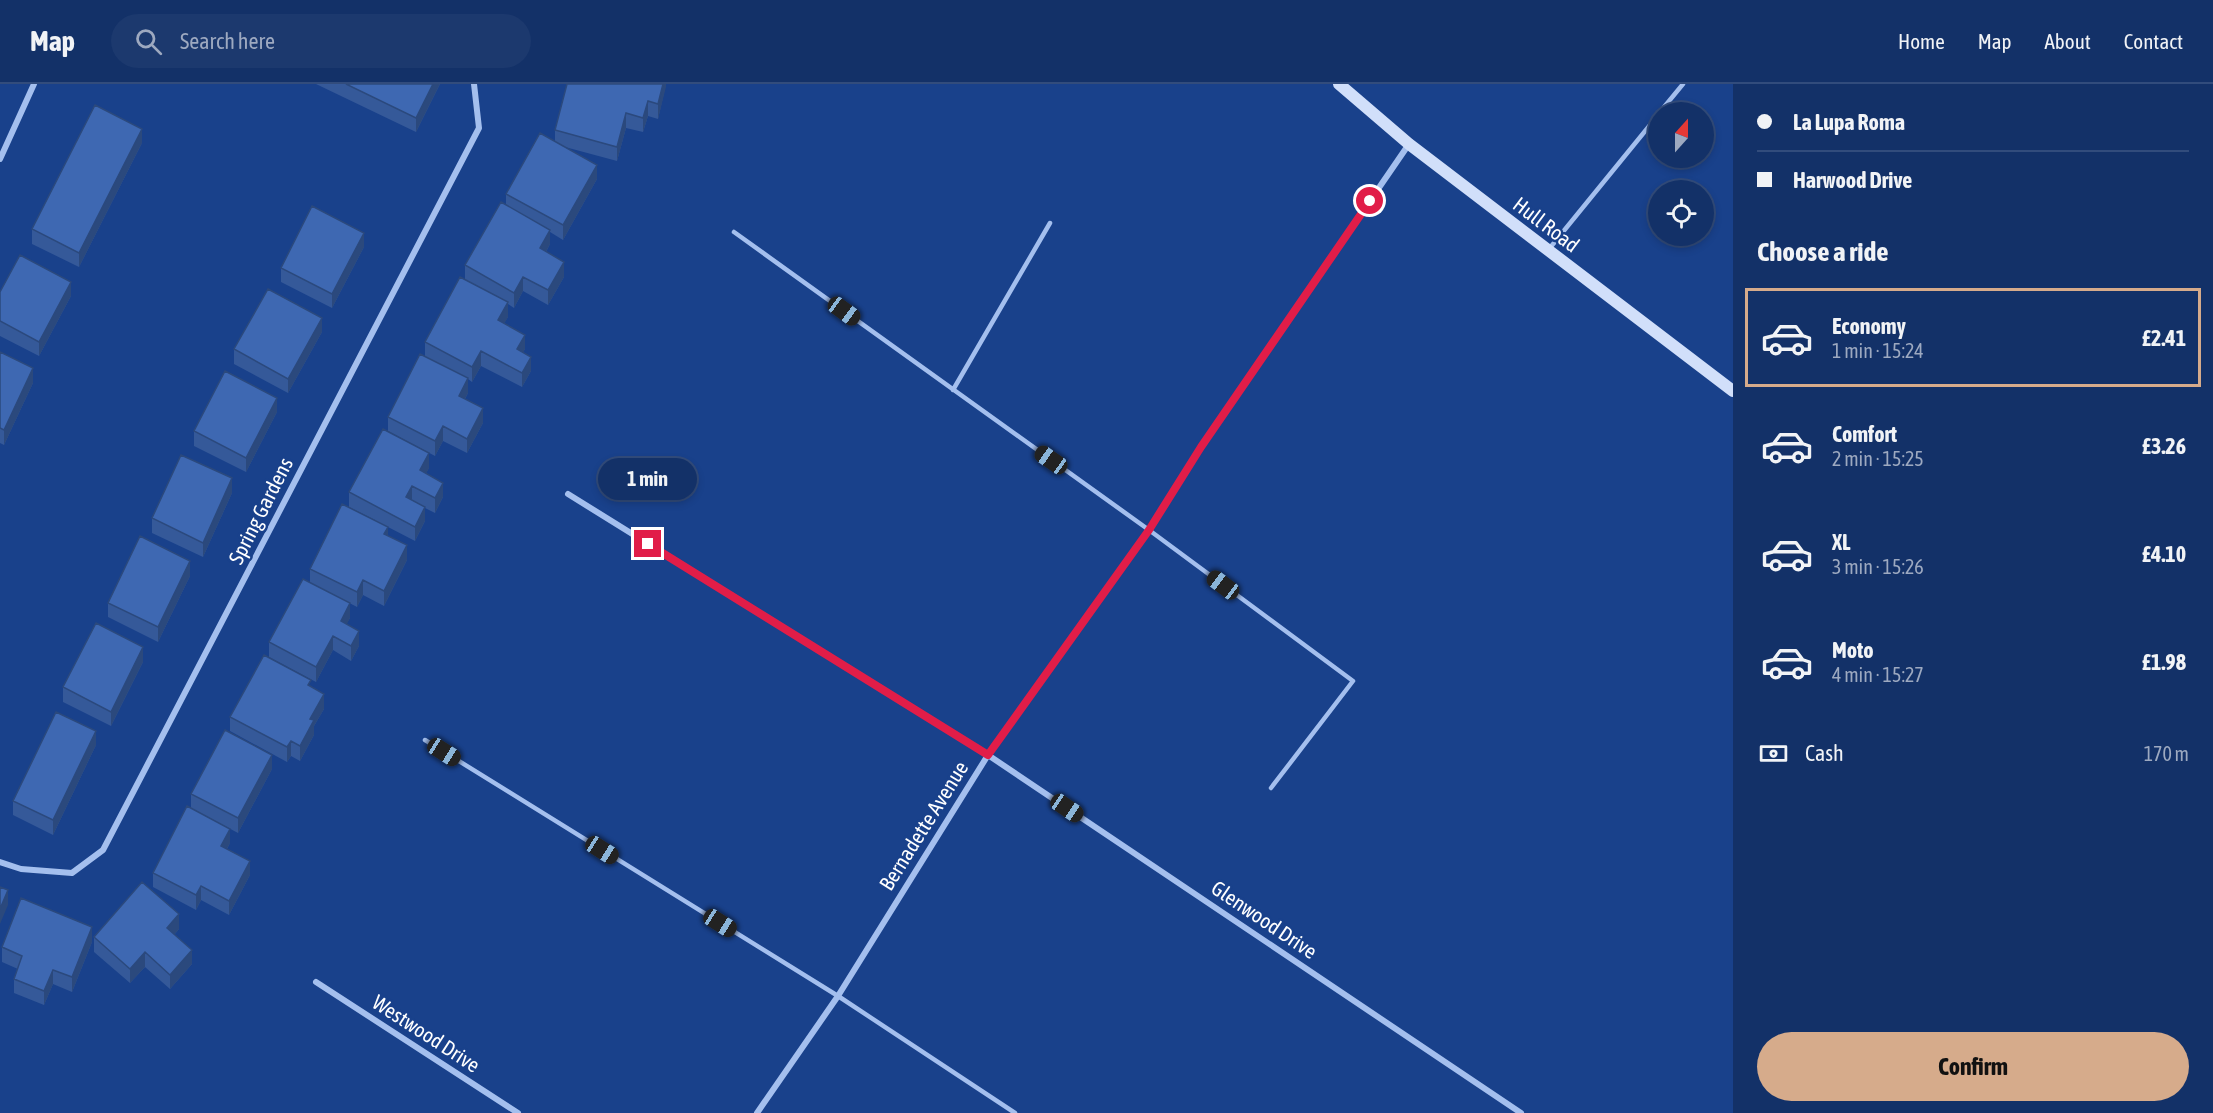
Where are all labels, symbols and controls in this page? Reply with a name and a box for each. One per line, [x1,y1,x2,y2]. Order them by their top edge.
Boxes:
search box [111,14,531,68]
text: Map [30,25,75,57]
icon: search [132,25,165,58]
text: Search here [180,28,275,54]
text: Home [1898,29,1945,53]
text: Map [1978,29,2012,53]
text: About [2045,29,2091,53]
text: Contact [2124,29,2183,53]
north arrow [1648,102,1714,168]
map controls [1648,102,1714,246]
text: La Lupa Roma [1793,109,1905,135]
text: Harwood Drive [1793,167,1912,193]
button: locate [1648,180,1714,246]
route start [1356,187,1383,214]
street label: Hull Road [1509,192,1584,257]
text: Choose a ride [1757,236,1889,267]
car [824,293,864,329]
icon: car [1760,311,1814,365]
text: Economy [1832,313,1906,339]
text: £2.41 [2142,325,2186,351]
text: 1 min · 15:24 [1832,339,1924,362]
icon: car [1760,419,1814,473]
text: Comfort [1832,421,1897,447]
text: £3.26 [2142,433,2186,459]
car [1031,442,1071,478]
text: 2 min · 15:25 [1832,447,1924,470]
street label: Spring Gardens [223,453,297,568]
callout: 1 min [598,457,698,499]
text: 1 min [627,467,668,490]
icon: car [1760,527,1814,581]
text: XL [1832,529,1850,555]
route end [634,530,661,557]
text: £4.10 [2142,541,2186,567]
text: 3 min · 15:26 [1832,555,1924,578]
car [1203,567,1243,603]
icon: car [1760,635,1814,689]
text: Moto [1832,637,1874,663]
text: £1.98 [2142,649,2186,675]
text: 4 min · 15:27 [1832,663,1924,686]
car [424,735,464,769]
icon: cash [1757,737,1790,770]
text: Cash [1805,740,1844,766]
text: 170 m [2144,742,2189,765]
street label: Bernadette Avenue [874,757,972,894]
car [1047,790,1087,826]
car [582,833,622,867]
street label: Glenwood Drive [1207,875,1322,963]
car [700,906,740,940]
street label: Westwood Drive [368,990,485,1077]
button: Confirm [1757,1032,2189,1101]

